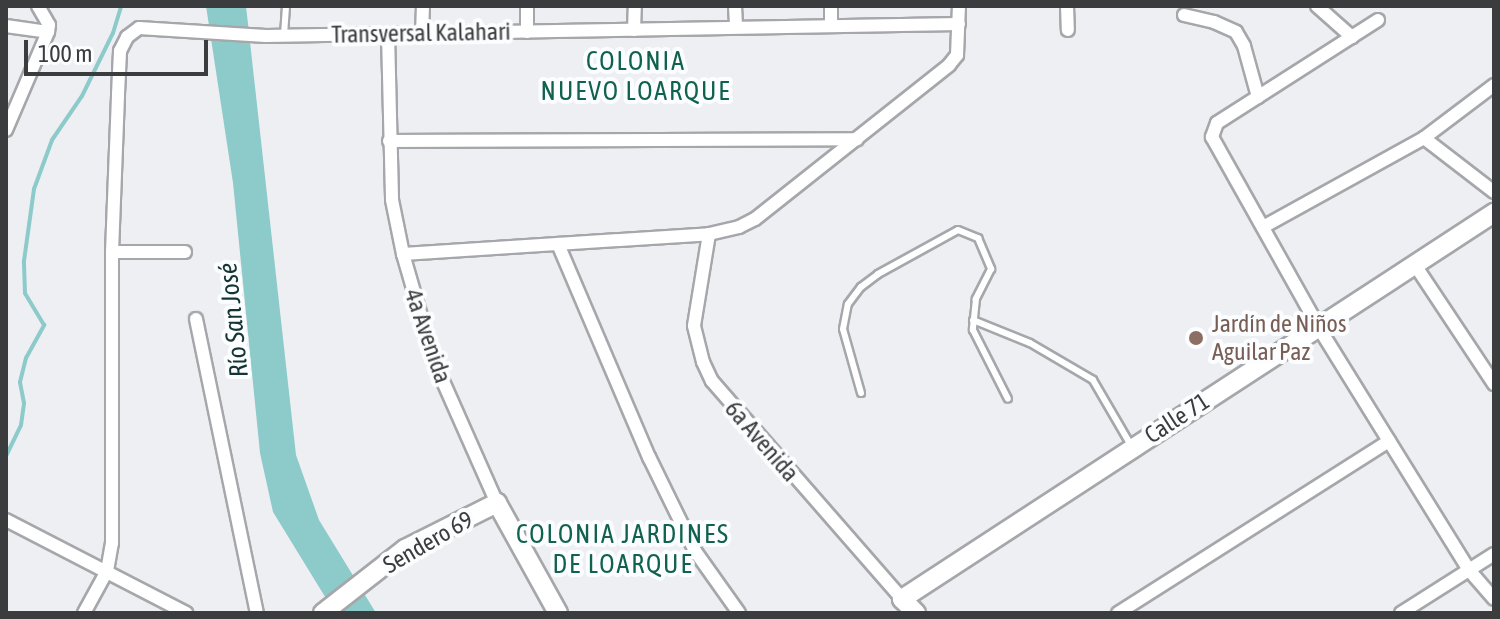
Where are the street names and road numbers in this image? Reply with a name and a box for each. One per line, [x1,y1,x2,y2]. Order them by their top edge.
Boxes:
street label: Transversal Kalahari [331,17,511,49]
street label: 4a Avenida [398,285,458,387]
street label: Calle 71 [1139,387,1215,449]
street label: 6a Avenida [719,395,805,487]
street label: Sendero 69 [378,505,478,579]

